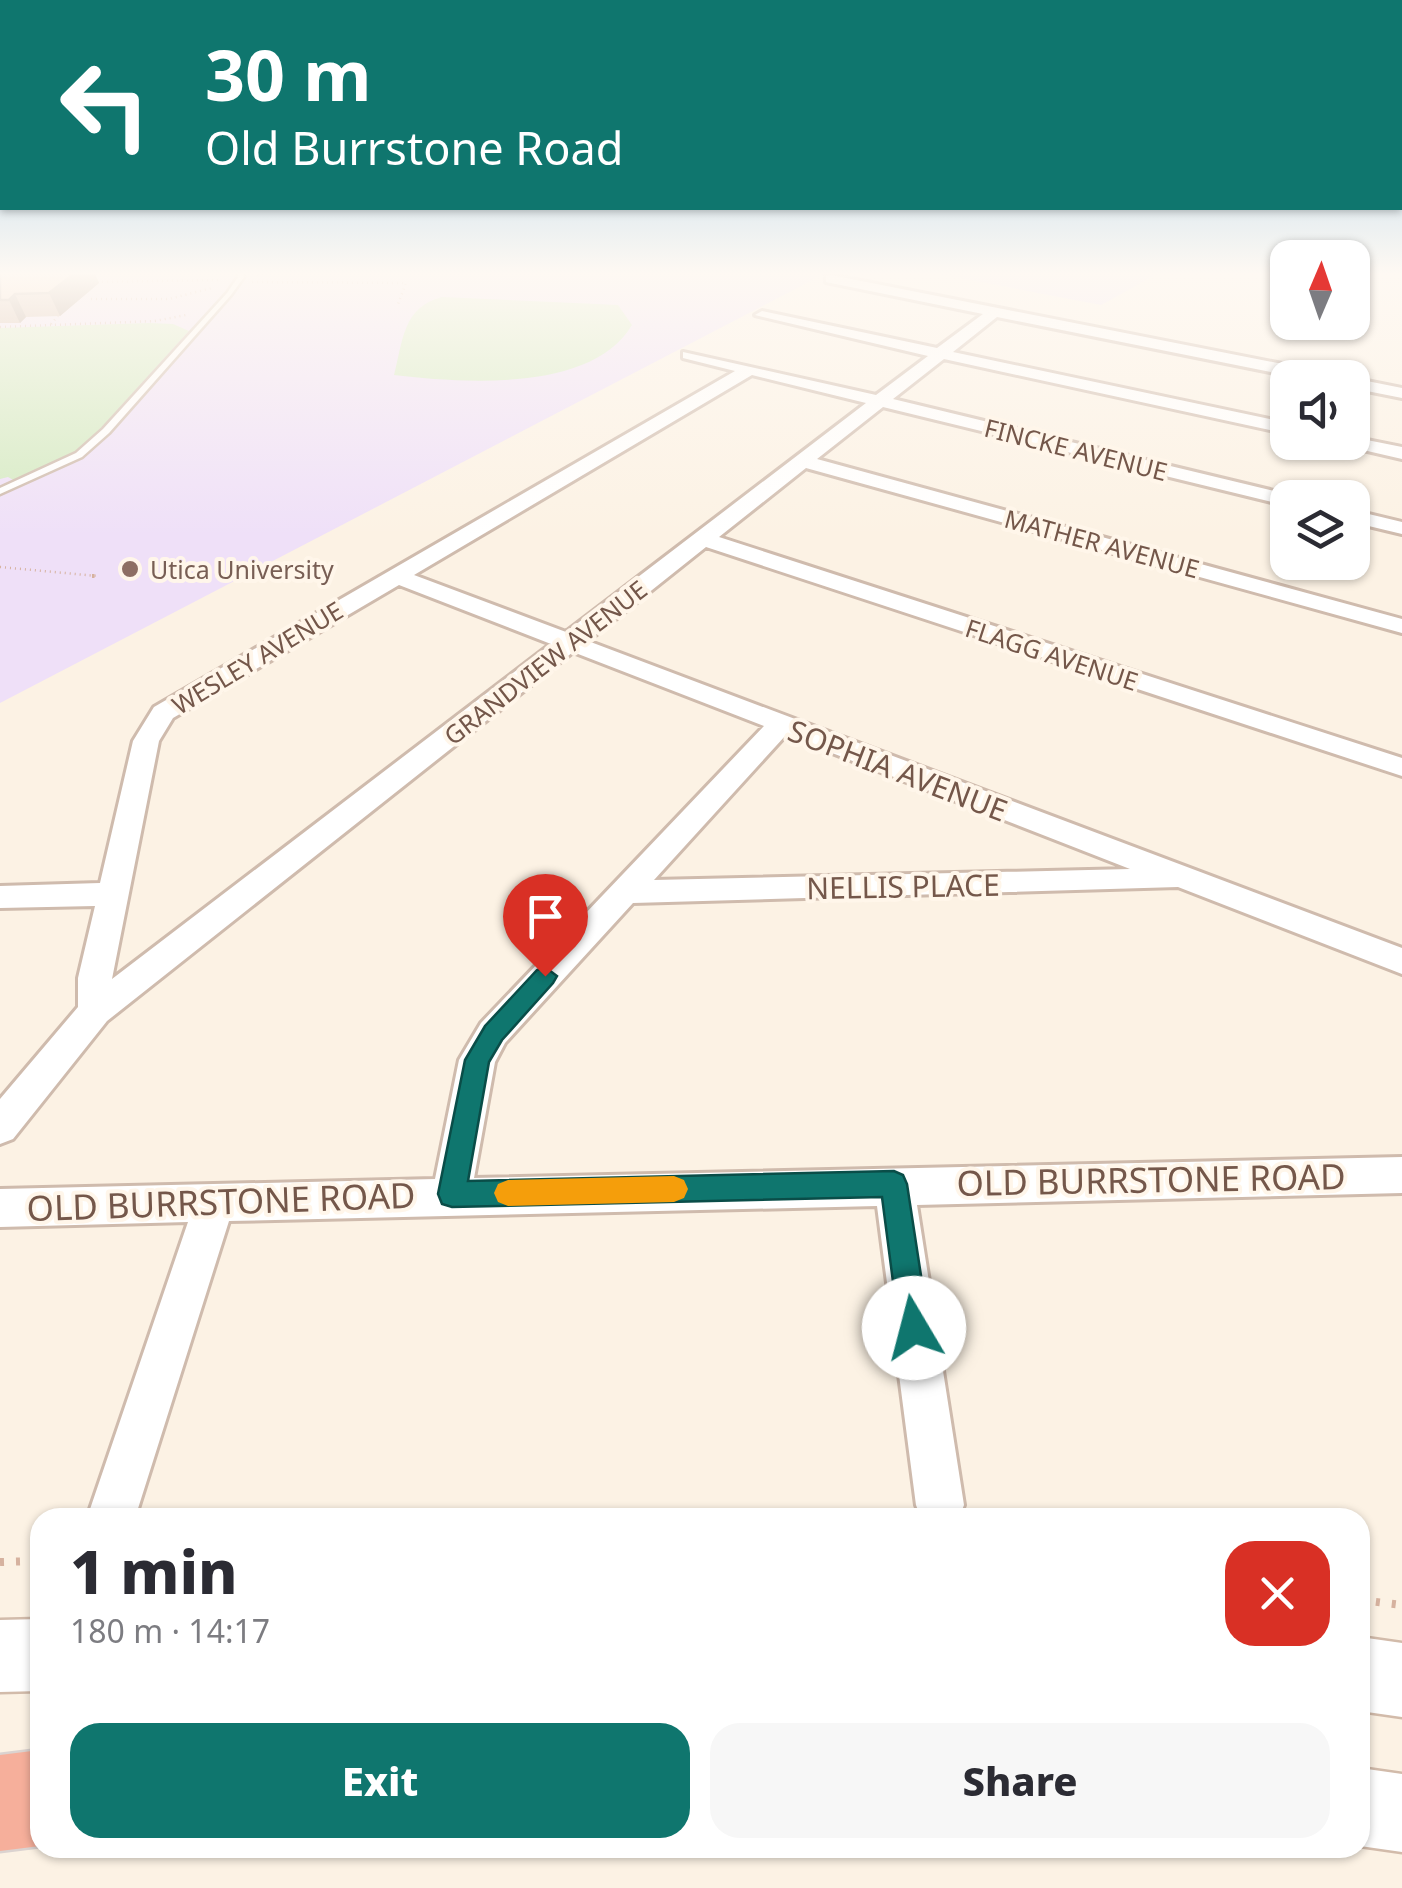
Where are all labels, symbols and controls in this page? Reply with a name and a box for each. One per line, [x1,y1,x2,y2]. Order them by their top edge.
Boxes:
text: 30 m [205,26,372,122]
icon: left [40,40,170,170]
text: Old Burrstone Road [205,117,623,178]
north arrow [1270,240,1370,340]
map controls [1270,240,1370,580]
button: sound [1270,360,1370,460]
street label: FINCKE AVENUE [981,410,1171,488]
button: layers [1270,480,1370,580]
street label: MATHER AVENUE [1001,501,1203,585]
place label: Utica University [150,552,334,586]
marker: Utica University [119,558,141,580]
street label: GRANDVIEW AVENUE [436,572,654,752]
street label: WESLEY AVENUE [165,593,349,721]
street label: FLAGG AVENUE [961,610,1143,698]
street label: SOPHIA AVENUE [783,709,1013,831]
street label: NELLIS PLACE [806,864,1000,908]
pin [503,874,588,977]
icon: arrive [518,889,573,944]
street label: OLD BURRSTONE ROAD [956,1152,1346,1206]
street label: OLD BURRSTONE ROAD [26,1171,416,1231]
position arrow [862,1276,966,1380]
text: 1 min [70,1530,238,1612]
button: close [1225,1541,1330,1646]
text: 180 m · 14:17 [70,1609,270,1652]
button: Exit [70,1723,690,1838]
button: Share [710,1723,1330,1838]

